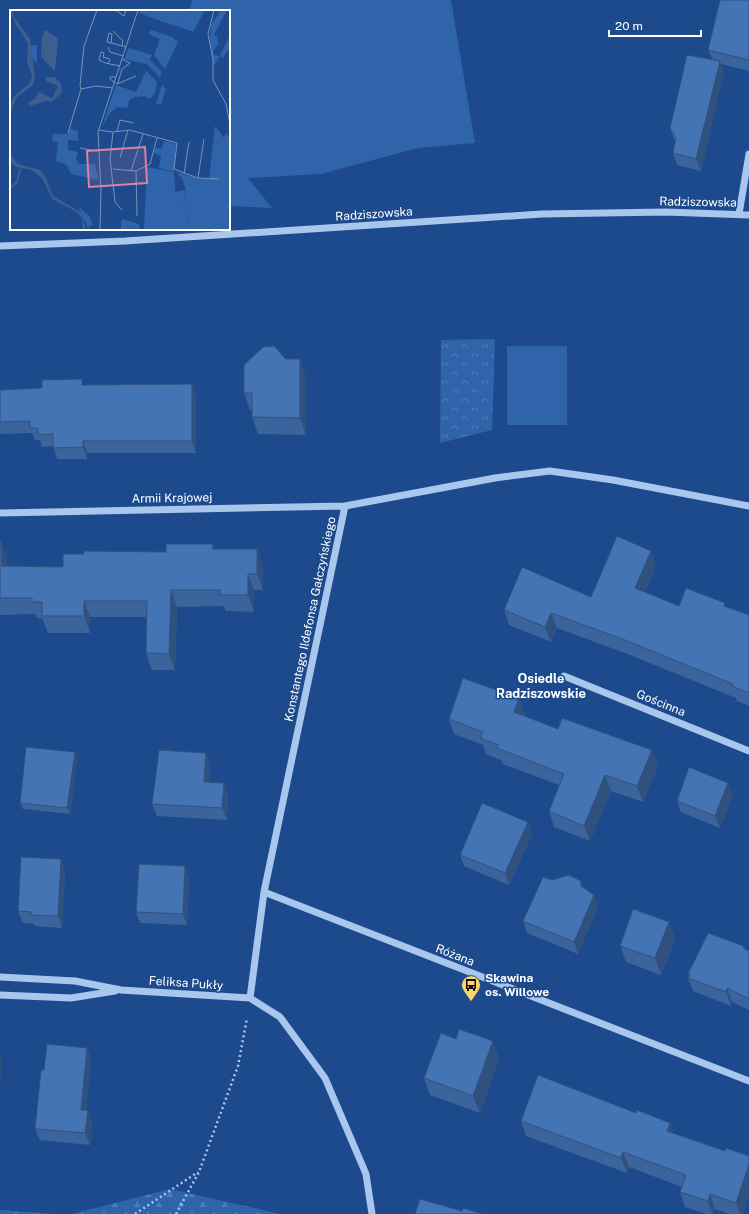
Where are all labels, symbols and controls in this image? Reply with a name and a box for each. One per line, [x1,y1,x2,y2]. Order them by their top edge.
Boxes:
inset map [10,10,230,230]
scale bar [609,12,701,38]
text: 20 m [615,19,643,33]
street label: Radziszowska [659,194,737,210]
street label: Radziszowska [335,204,413,224]
street label: Armii Krajowej [131,490,213,506]
street label: Konstantego Ildefonsa Gałczyńskiego [281,515,339,723]
district label: Osiedle Radziszowskie [496,671,586,701]
street label: Gościnna [634,687,688,719]
street label: Różana [434,941,476,969]
place label: Skawina os. Willowe [485,971,549,999]
street label: Feliksa Pukły [148,973,224,993]
bus stop icon: Skawina os. Willowe [460,974,482,1002]

